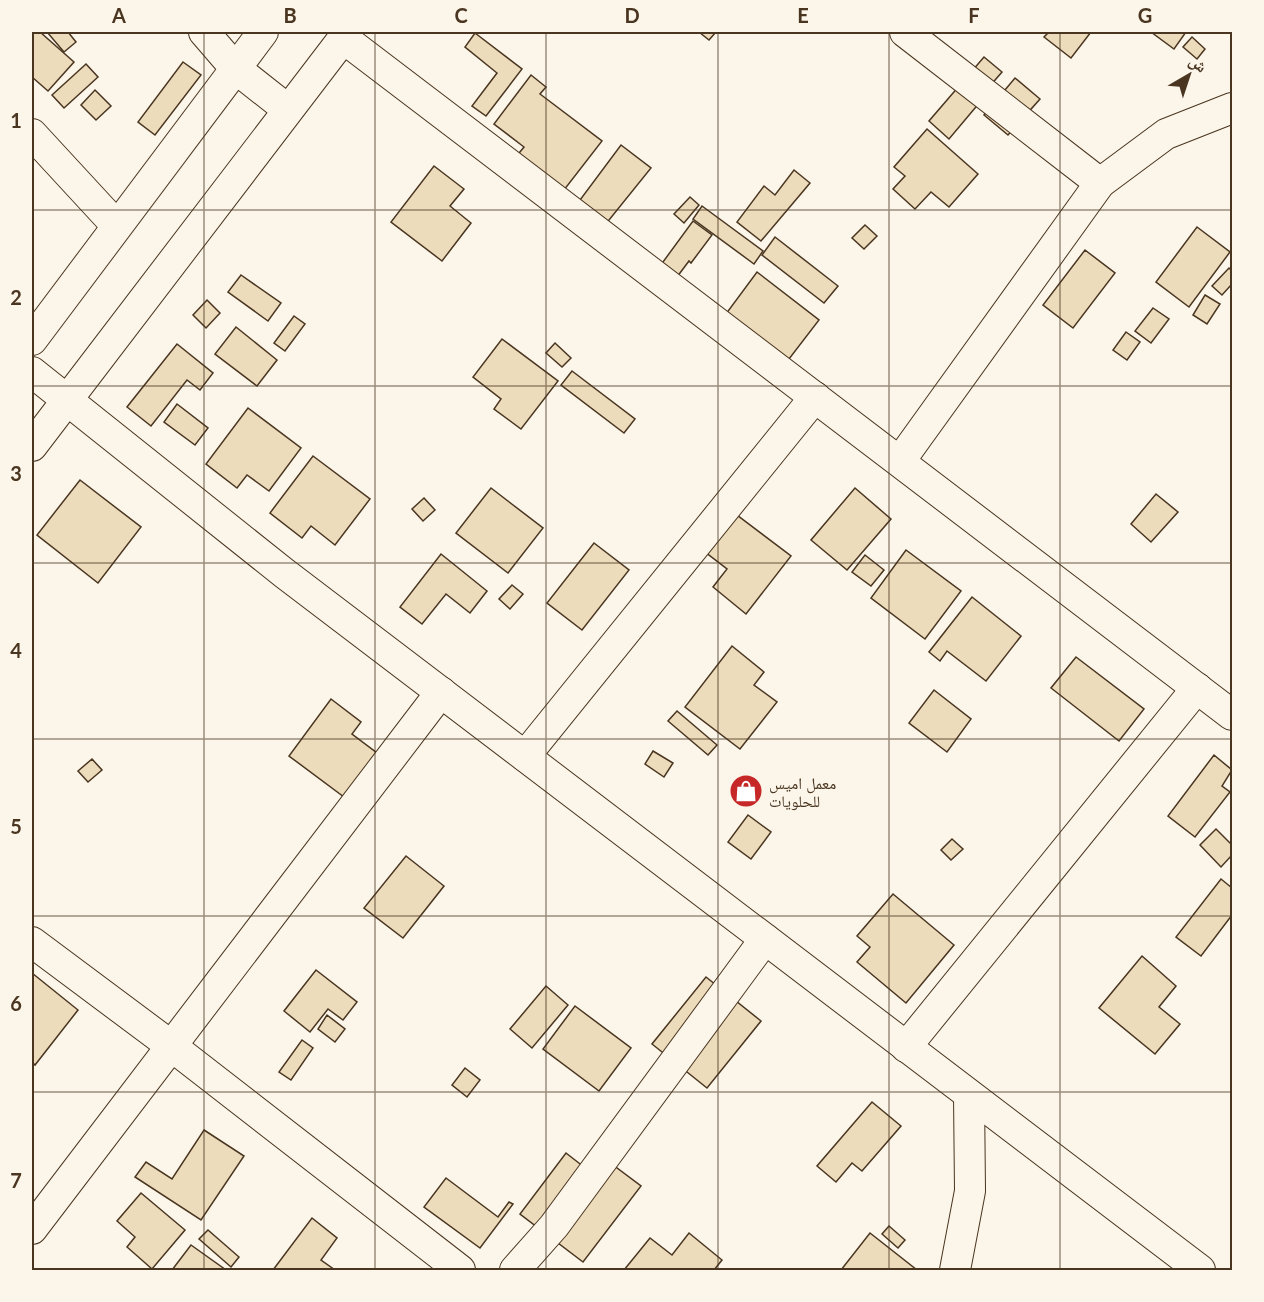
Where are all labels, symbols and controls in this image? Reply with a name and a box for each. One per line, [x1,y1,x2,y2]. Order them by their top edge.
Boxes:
text: A [111,3,126,27]
text: B [283,3,297,27]
text: C [454,3,468,27]
text: D [624,3,640,27]
text: E [797,3,809,27]
text: F [968,3,980,27]
text: G [1138,3,1152,27]
north arrow [1159,45,1219,105]
text: ش [1186,50,1211,76]
text: 1 [10,108,22,132]
text: 2 [10,285,22,309]
text: 3 [10,461,22,485]
text: 4 [10,638,22,662]
shop icon: معمل اميس للحلويات [728,773,764,809]
place label: معمل اميس للحلويات [769,773,836,811]
text: 5 [10,814,22,838]
text: 6 [10,991,22,1015]
text: 7 [10,1168,22,1192]

